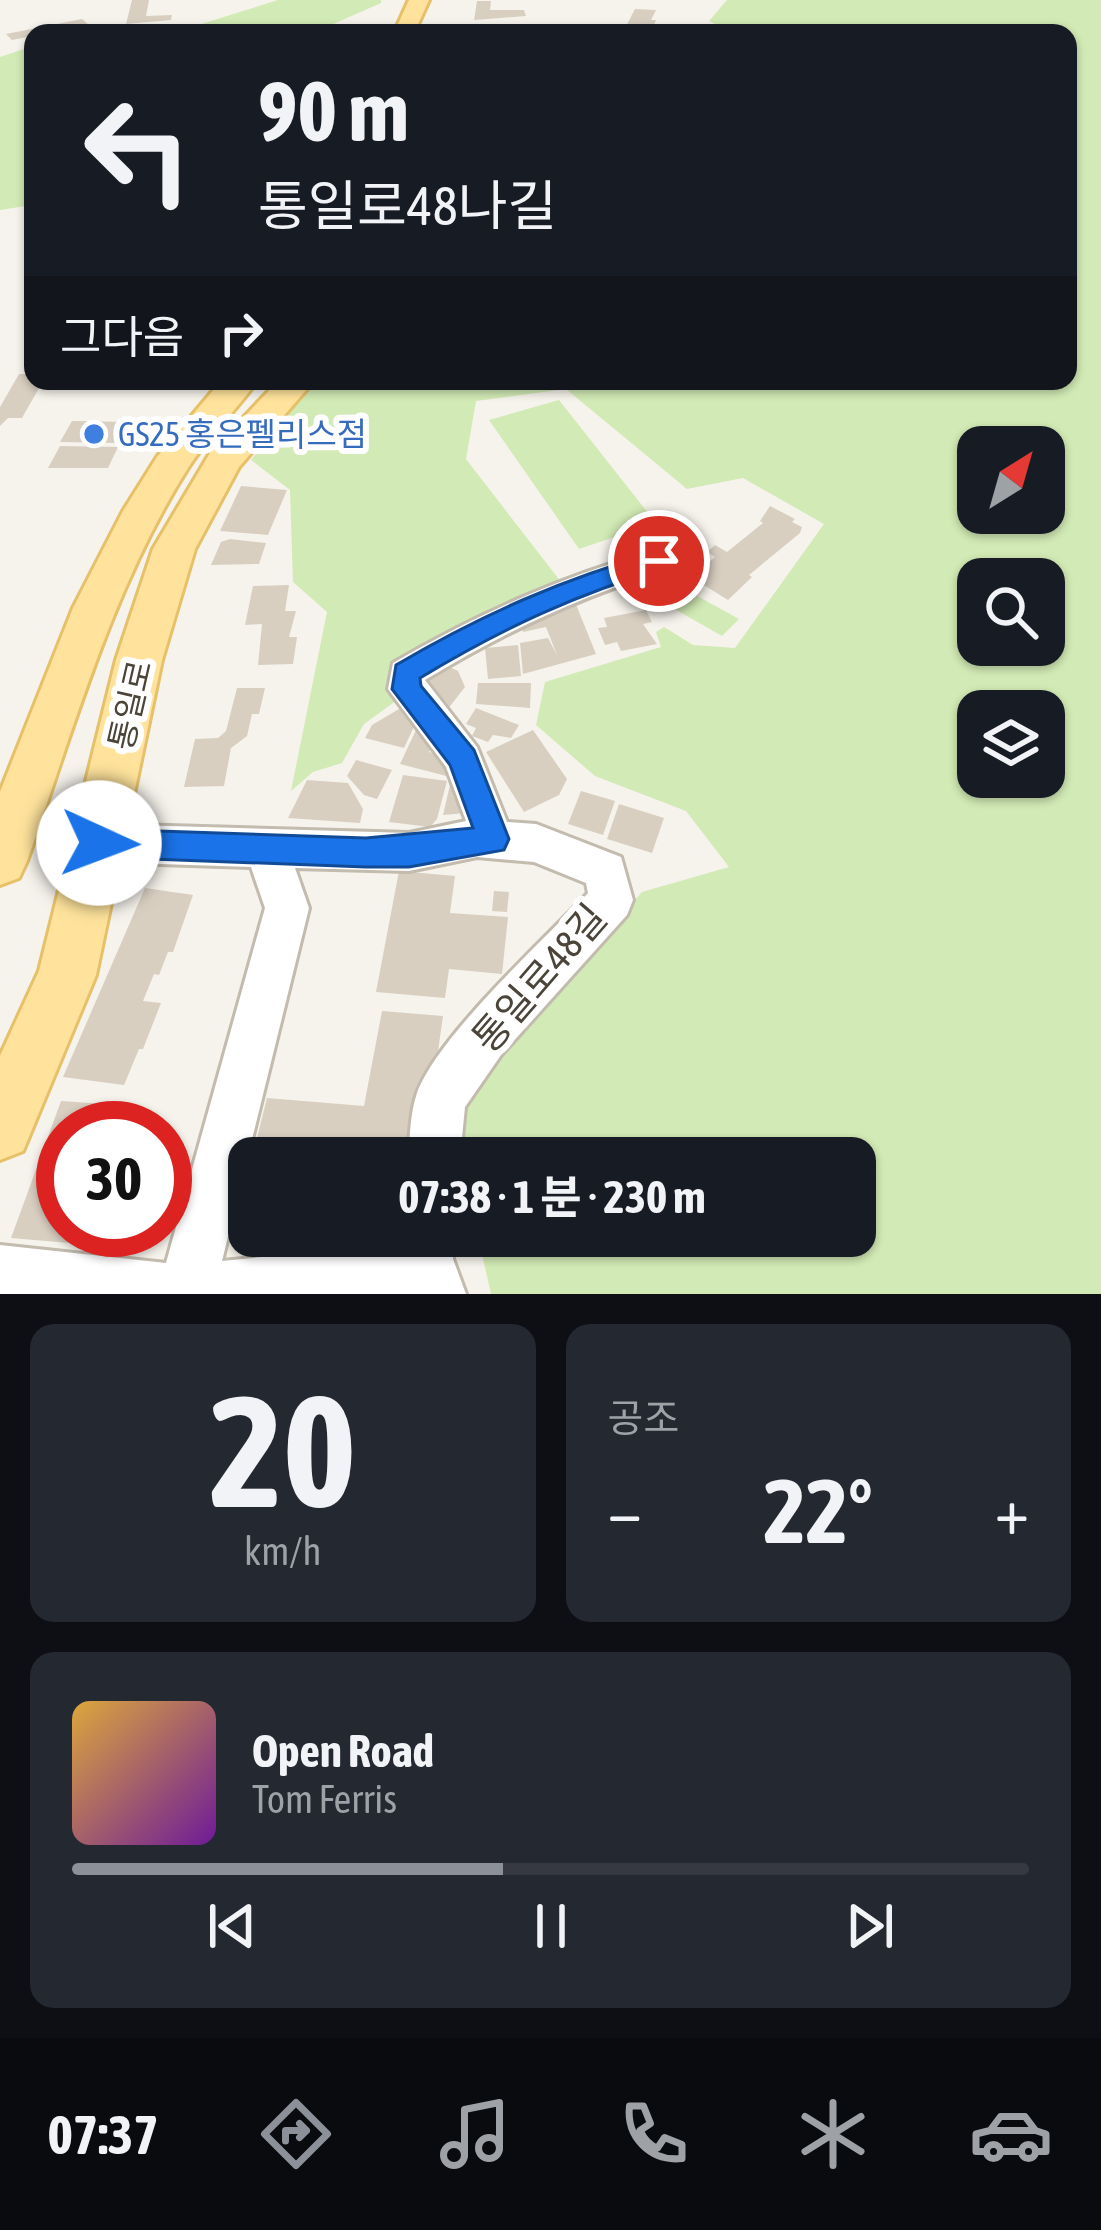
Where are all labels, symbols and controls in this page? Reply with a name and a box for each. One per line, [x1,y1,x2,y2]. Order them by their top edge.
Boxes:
text: 90 m [258,63,409,159]
icon: left [60,72,216,228]
text: 통일로48나길 [258,175,557,236]
icon: right [208,300,274,366]
text: 그다음 [60,311,184,363]
place label: GS25 홍은펠리스점 [118,415,367,453]
marker: GS25 홍은펠리스점 [81,421,107,447]
north arrow [957,426,1065,534]
map controls [957,426,1065,798]
pin [608,510,710,612]
icon: arrive [626,528,692,594]
button: search [957,558,1065,666]
street label: 통일로 [101,656,159,754]
button: layers [957,690,1065,798]
position arrow [36,780,162,906]
street label: 통일로48길 [463,896,615,1060]
speed limit sign: 30 [36,1101,192,1257]
text: 07:38 · 1 분 · 230 m [398,1171,706,1223]
text: 20 [209,1361,356,1540]
text: 공조 [608,1396,679,1440]
text: 22° [764,1459,873,1562]
text: − [608,1472,642,1548]
text: + [995,1472,1029,1548]
text: km/h [244,1529,321,1573]
text: Open Road [252,1725,434,1777]
text: Tom Ferris [252,1777,397,1821]
icon: previous [199,1893,265,1959]
icon: pause [518,1893,584,1959]
icon: next [837,1893,903,1959]
icon: directions [254,2092,338,2176]
icon: music [433,2092,517,2176]
icon: phone [612,2092,696,2176]
icon: climate [791,2092,875,2176]
icon: car [969,2092,1053,2176]
text: 07:37 [47,2104,159,2165]

